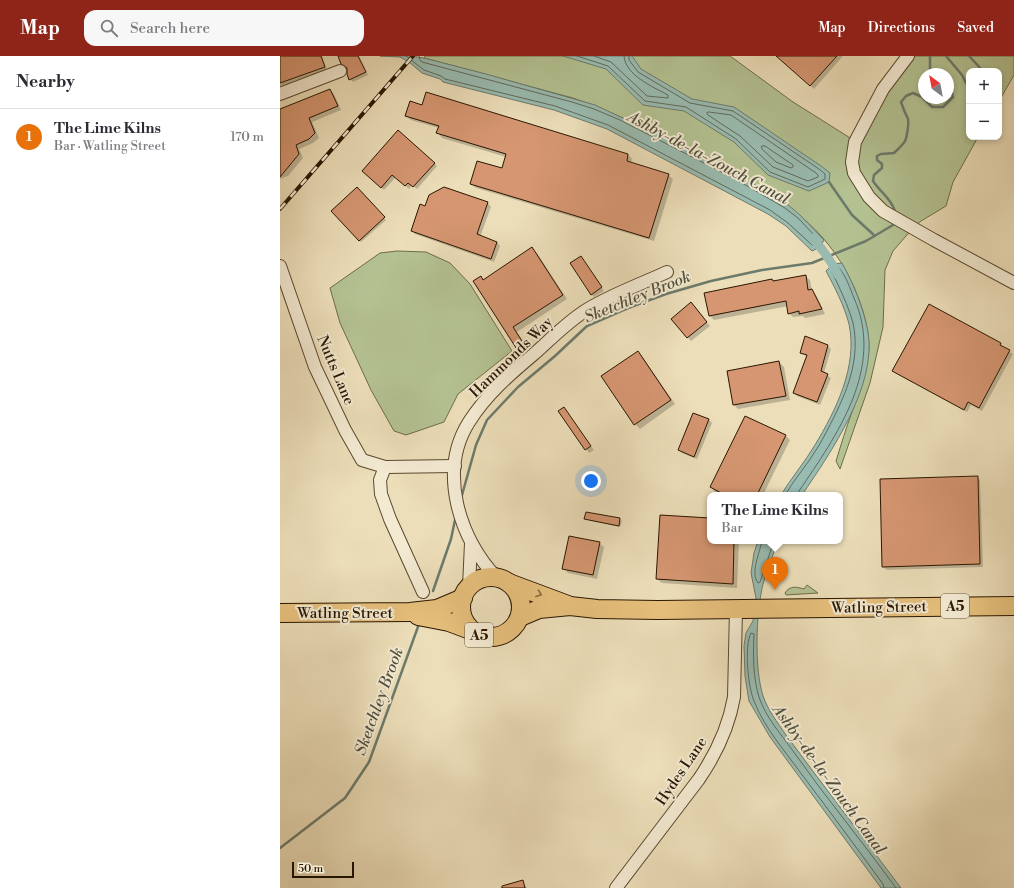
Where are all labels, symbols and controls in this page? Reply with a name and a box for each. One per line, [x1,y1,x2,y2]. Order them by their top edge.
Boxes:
search box [84,10,364,46]
text: Map [20,16,60,40]
icon: search [98,17,120,39]
text: Search here [130,19,210,38]
text: Map [818,19,846,37]
text: Directions [868,19,935,37]
text: Saved [957,19,994,37]
north arrow [918,68,954,104]
map controls [966,68,1002,140]
button: + [966,68,1002,104]
text: Nearby [16,71,75,93]
button: − [966,104,1002,140]
water label: Ashby-de-la-Zouch Canal [622,106,794,209]
text: The Lime Kilns [54,119,161,138]
text: 1 [26,129,32,145]
text: 170 m [230,129,264,145]
text: Bar · Watling Street [54,138,166,154]
water label: Sketchley Brook [581,266,694,327]
street label: Hammonds Way [466,312,558,402]
street label: Nutts Lane [312,332,359,408]
your location [581,471,601,491]
popup [707,492,843,544]
text: The Lime Kilns [722,501,829,520]
text: Bar [722,520,743,536]
pin: 1 [762,557,788,590]
one-way arrow [536,589,543,598]
road number: A5 [941,594,969,618]
street label: Watling Street [830,597,928,618]
street label: Watling Street [296,604,394,623]
road number: A5 [465,623,493,647]
water label: Sketchley Brook [350,645,408,758]
water label: Ashby-de-la-Zouch Canal [767,699,891,859]
street label: Hydes Lane [652,733,711,809]
scale bar [292,860,354,879]
text: 50 m [298,862,323,876]

